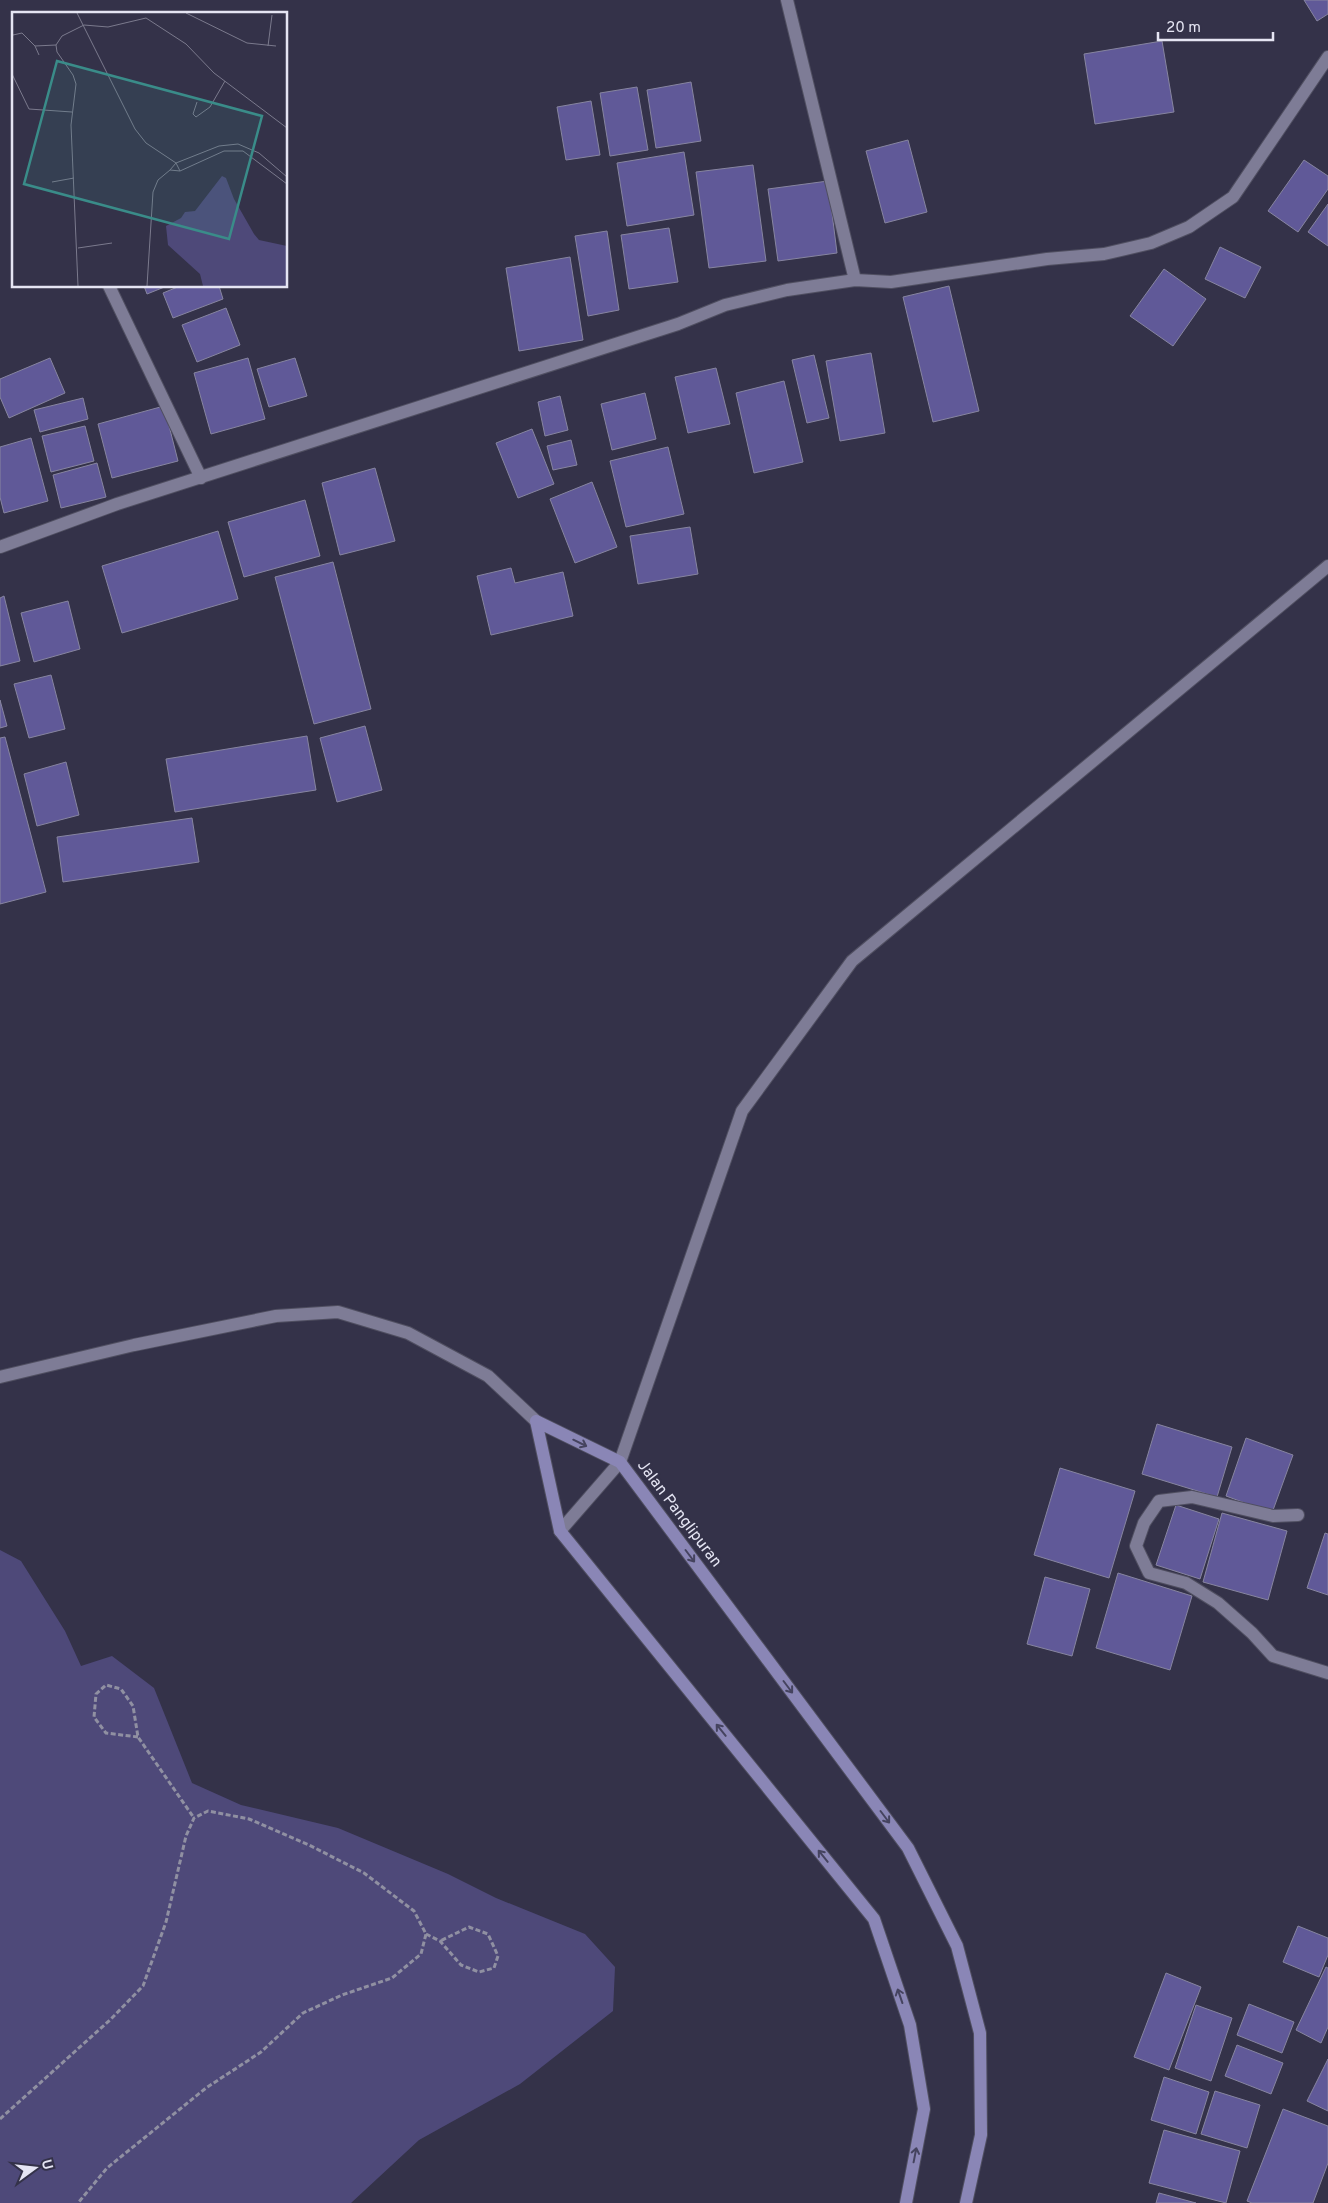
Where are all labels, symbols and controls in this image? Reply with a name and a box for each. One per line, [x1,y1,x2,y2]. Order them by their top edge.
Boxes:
scale bar [1158,10,1273,42]
inset map [12,12,288,288]
text: 20 m [1166,19,1201,38]
one-way arrow [572,1438,587,1448]
street label: Jalan Panglipuran [632,1456,726,1572]
one-way arrow [685,1549,696,1562]
one-way arrow [782,1680,793,1693]
one-way arrow [715,1724,726,1737]
one-way arrow [880,1810,890,1824]
one-way arrow [817,1850,828,1863]
one-way arrow [895,1989,904,2005]
north arrow [10,2143,60,2193]
one-way arrow [911,2148,920,2164]
text: U [37,2158,56,2172]

